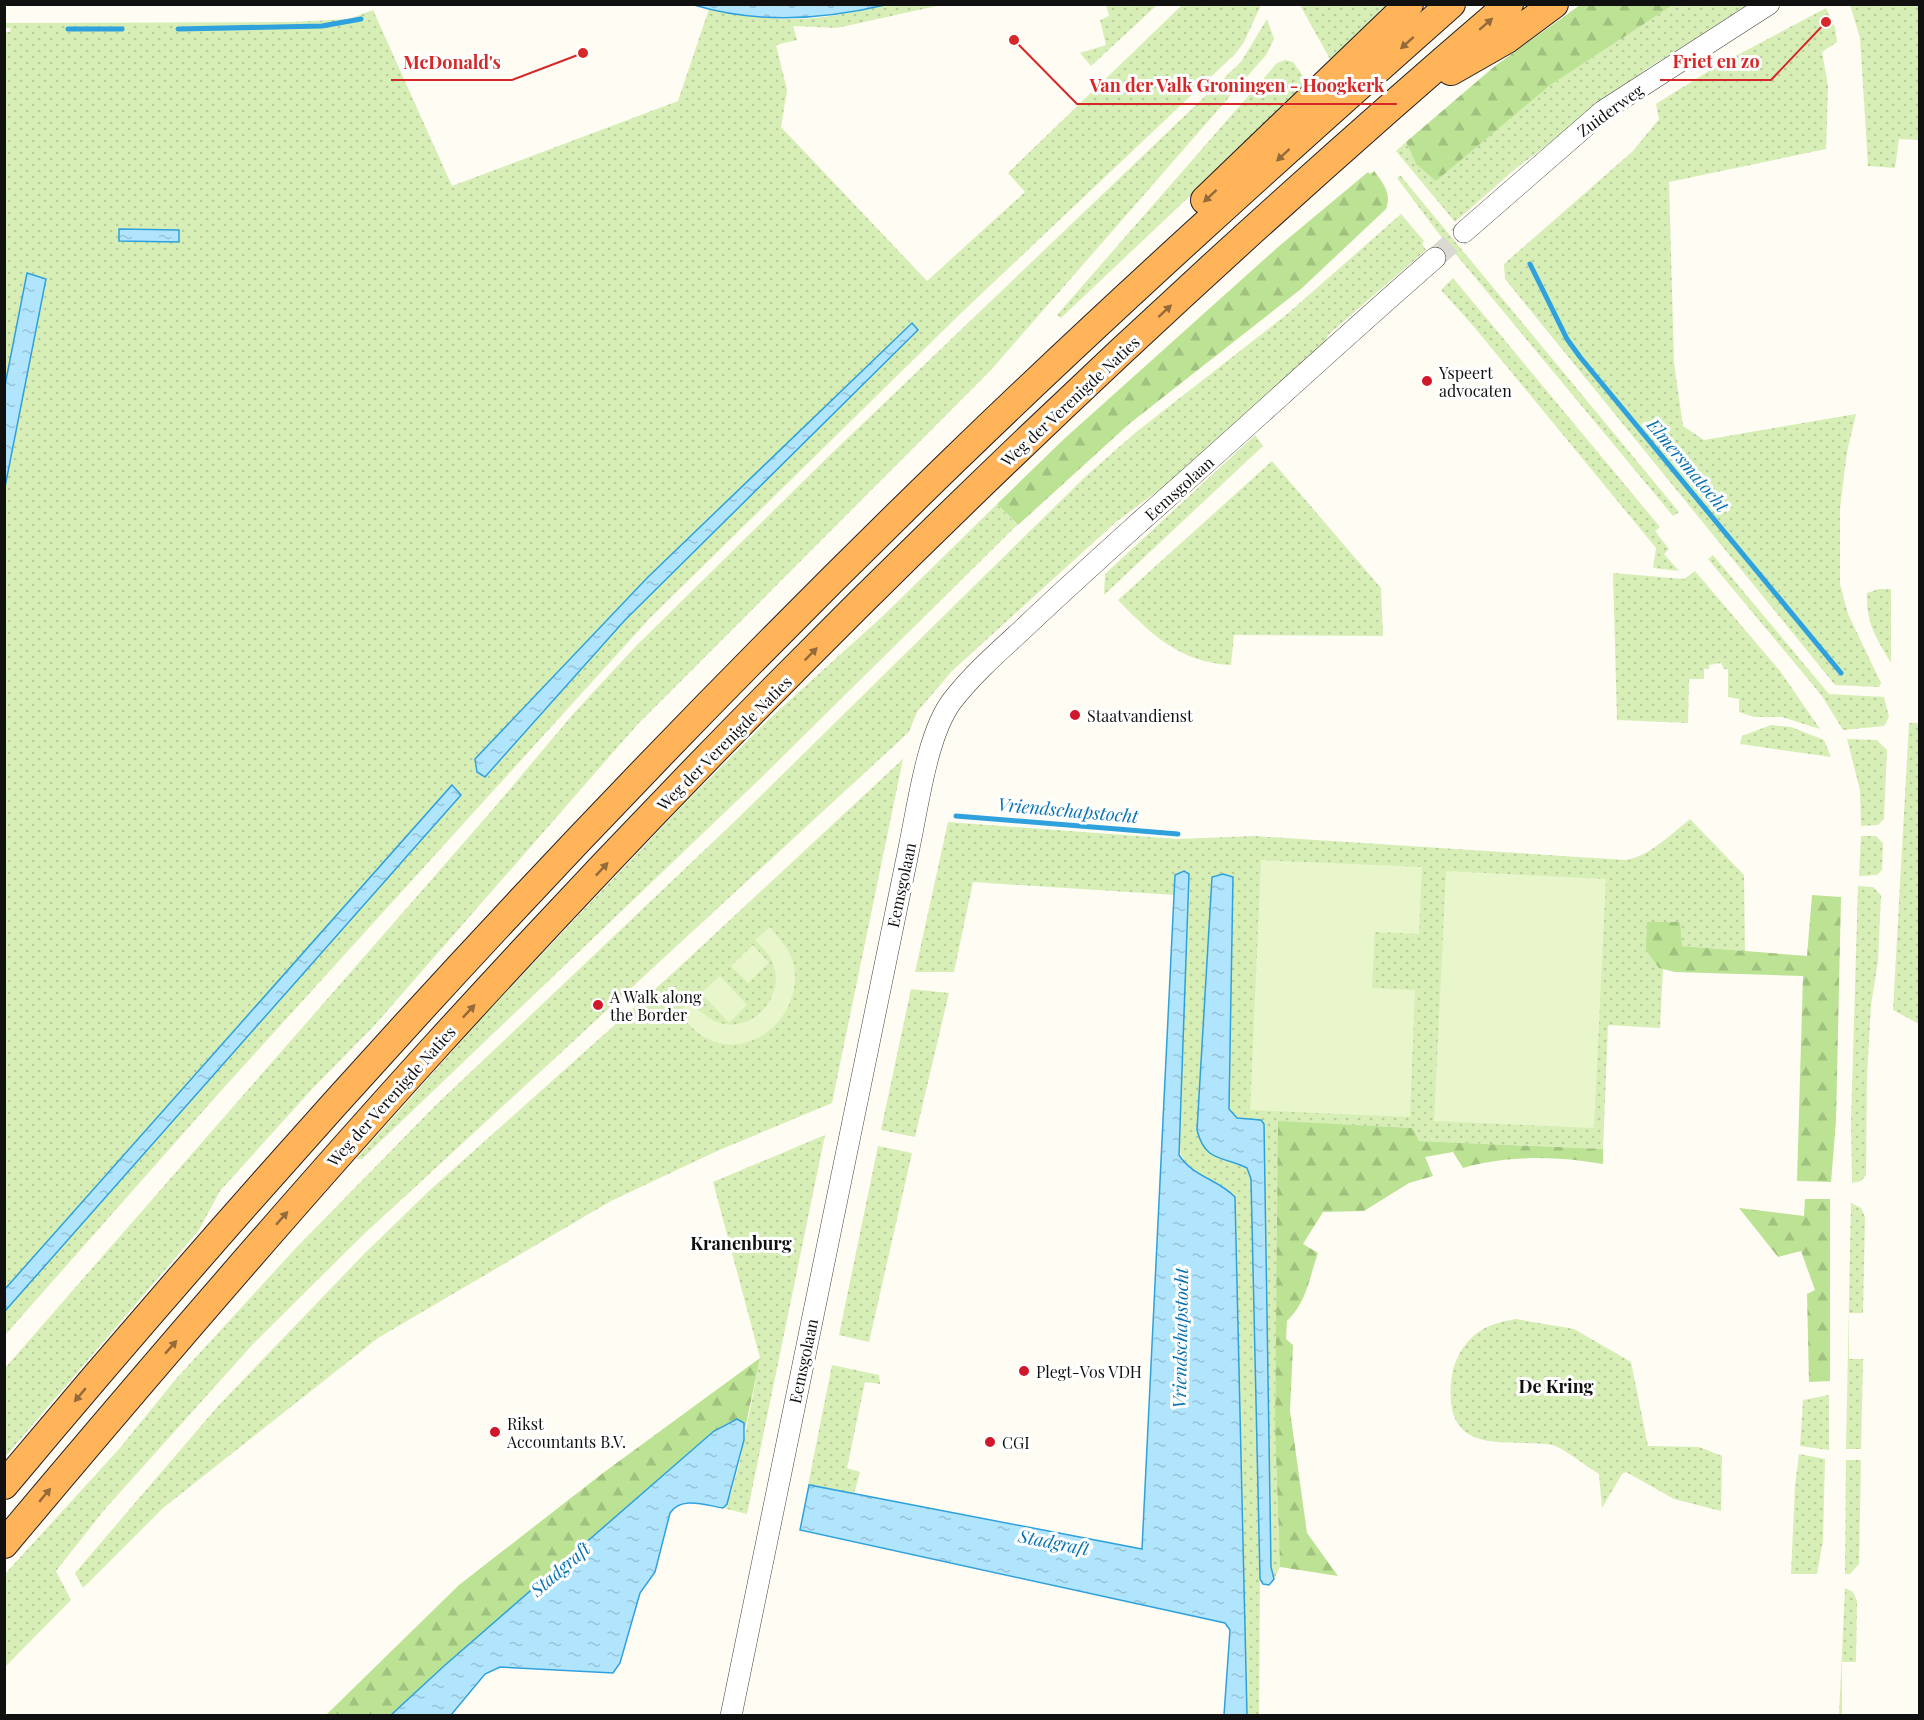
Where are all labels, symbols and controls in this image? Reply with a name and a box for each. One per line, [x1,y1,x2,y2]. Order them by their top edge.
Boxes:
one-way arrow [1478,17,1494,30]
one-way arrow [1400,36,1415,49]
callout: McDonald's [391,44,512,80]
callout: Friet en zo [1660,44,1771,80]
text: Friet en zo [1672,49,1760,73]
text: McDonald's [403,50,501,74]
callout: Van der Valk Groningen - Hoogkerk [1077,68,1397,104]
text: Van der Valk Groningen - Hoogkerk [1089,73,1385,97]
street label: Zuiderweg [1573,79,1648,141]
one-way arrow [1276,148,1291,161]
one-way arrow [1202,189,1217,203]
one-way arrow [1157,305,1172,318]
street label: Weg der Verenigde Naties [996,331,1144,471]
place label: Yspeert advocaten [1438,362,1512,401]
marker: Yspeert advocaten [1420,374,1434,388]
water label: Elmersmatocht [1641,412,1735,518]
street label: Eemsgolaan [1140,451,1218,525]
one-way arrow [804,647,819,661]
street label: Weg der Verenigde Naties [651,671,796,816]
place label: Staatvandienst [1087,705,1193,726]
marker: Staatvandienst [1068,708,1082,722]
water label: Vriendschapstocht [997,792,1140,828]
street label: Eemsgolaan [882,840,920,929]
one-way arrow [595,862,609,876]
place label: A Walk along the Border [609,986,702,1025]
marker: A Walk along the Border [591,998,605,1012]
one-way arrow [461,1004,475,1018]
street label: Weg der Verenigde Naties [322,1021,460,1171]
one-way arrow [275,1211,289,1226]
district label: Kranenburg [690,1231,792,1255]
water label: Vriendschapstocht [1167,1266,1193,1409]
street label: Eemsgolaan [784,1316,822,1405]
one-way arrow [164,1340,177,1355]
place label: Plegt-Vos VDH [1036,1361,1142,1382]
marker: Plegt-Vos VDH [1017,1364,1031,1378]
district label: De Kring [1518,1374,1594,1398]
one-way arrow [74,1387,87,1403]
place label: Rikst Accountants B.V. [506,1413,626,1452]
marker: Rikst Accountants B.V. [488,1425,502,1439]
place label: CGI [1002,1432,1030,1453]
marker: CGI [983,1435,997,1449]
one-way arrow [38,1488,51,1503]
water label: Stadgraft [1015,1523,1092,1561]
water label: Stadgraft [524,1536,596,1602]

